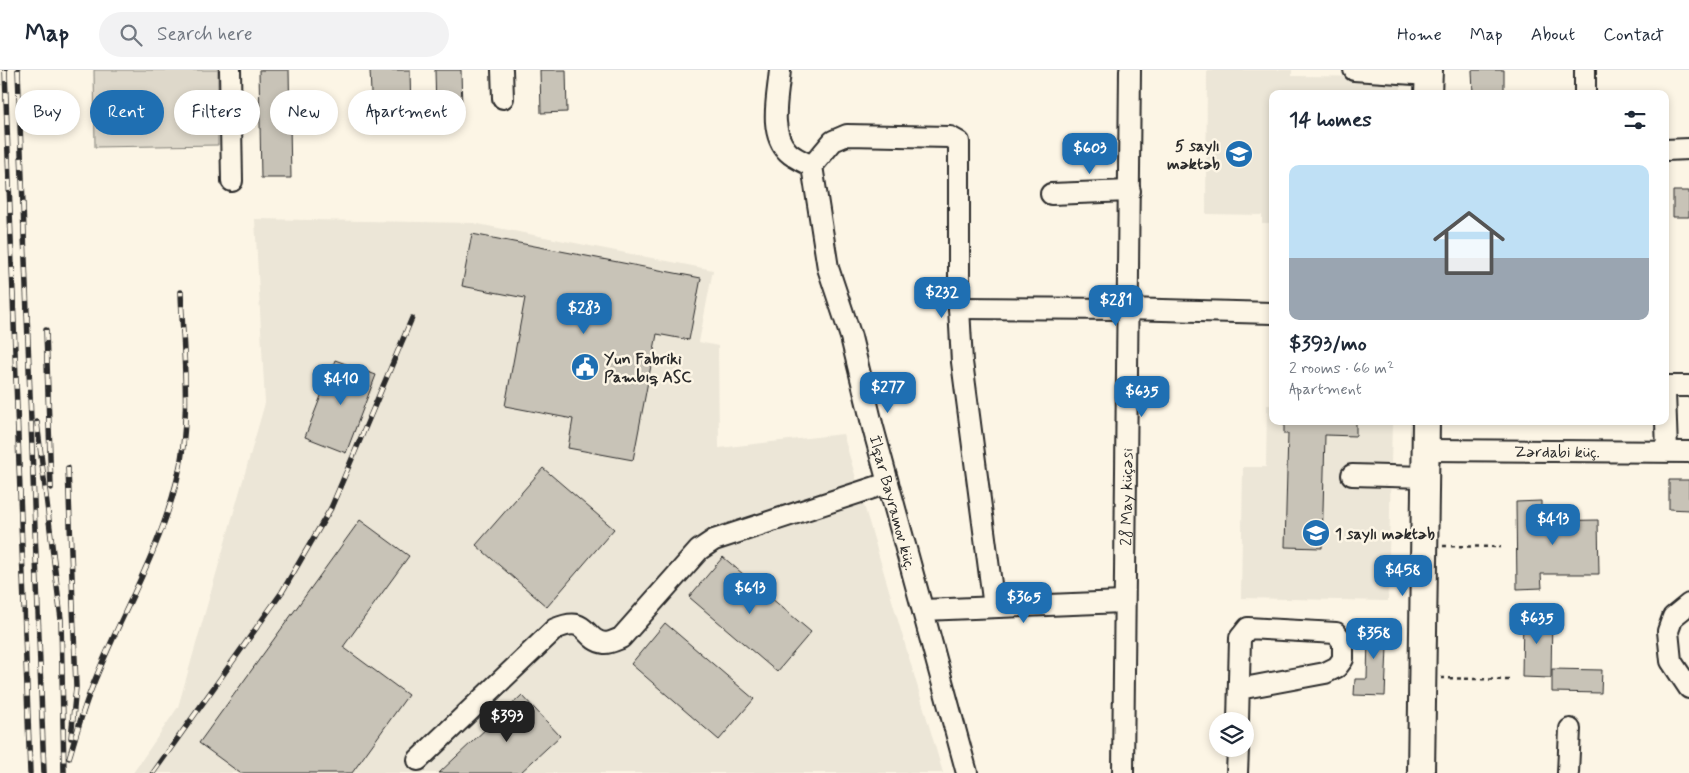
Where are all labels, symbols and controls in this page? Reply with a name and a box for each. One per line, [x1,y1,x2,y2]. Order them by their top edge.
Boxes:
search box [99,12,449,57]
text: Map [25,19,69,50]
icon: search [117,21,145,49]
text: Search here [157,22,253,47]
text: Home [1397,23,1442,47]
text: Map [1470,23,1503,47]
text: About [1531,23,1575,47]
text: Contact [1603,23,1664,47]
chip: Buy [15,90,80,135]
chip: Rent [90,90,164,135]
chip: Filters [174,90,260,135]
chip: New [270,90,338,135]
chip: Apartment [348,90,466,135]
text: 14 homes [1289,106,1372,134]
icon: filters [1621,106,1649,134]
pin: $603 [1060,132,1120,175]
place label: 5 saylı məktəb [1167,136,1220,175]
text: $603 [1073,138,1107,159]
school or university icon: 5 saylı məktəb [1224,139,1254,169]
icon: home [1424,198,1514,288]
pin: $232 [912,276,972,319]
text: $232 [925,282,959,303]
pin: $281 [1086,284,1146,327]
text: $281 [1100,290,1132,311]
pin: $283 [554,292,614,335]
text: $283 [568,298,600,319]
text: $393/mo [1289,330,1367,358]
place label: Yun Fabriki Pambıq ASC [604,349,692,388]
public building icon: Yun Fabriki Pambıq ASC [570,352,600,382]
text: 2 rooms · 66 m² [1289,358,1394,379]
pin: $410 [311,364,371,406]
text: $410 [323,369,359,390]
pin: $277 [858,372,918,414]
pin: $635 [1112,376,1172,418]
text: $277 [871,377,905,398]
text: Apartment [1289,379,1362,400]
text: $635 [1125,381,1159,402]
street label: İlqar Bayramov küç. [864,433,920,573]
street label: Zərdabi küç. [1514,442,1600,463]
street label: 28 May küçəsi [1116,448,1138,546]
pin: $413 [1523,504,1583,546]
text: $413 [1537,509,1569,530]
school or university icon: 1 saylı məktəb [1301,518,1331,548]
place label: 1 saylı məktəb [1335,524,1435,545]
pin: $458 [1373,554,1433,597]
text: $458 [1385,560,1421,581]
pin: $613 [720,572,780,615]
text: $613 [734,578,766,599]
pin: $365 [994,582,1054,624]
text: $365 [1007,587,1041,608]
pin: $635 [1507,602,1567,645]
text: $635 [1520,608,1554,629]
pin: $358 [1344,618,1404,660]
text: $358 [1357,623,1391,644]
pin: $393 [477,700,537,743]
text: $393 [491,706,523,727]
map controls [1209,712,1254,757]
button: layers [1209,712,1254,757]

